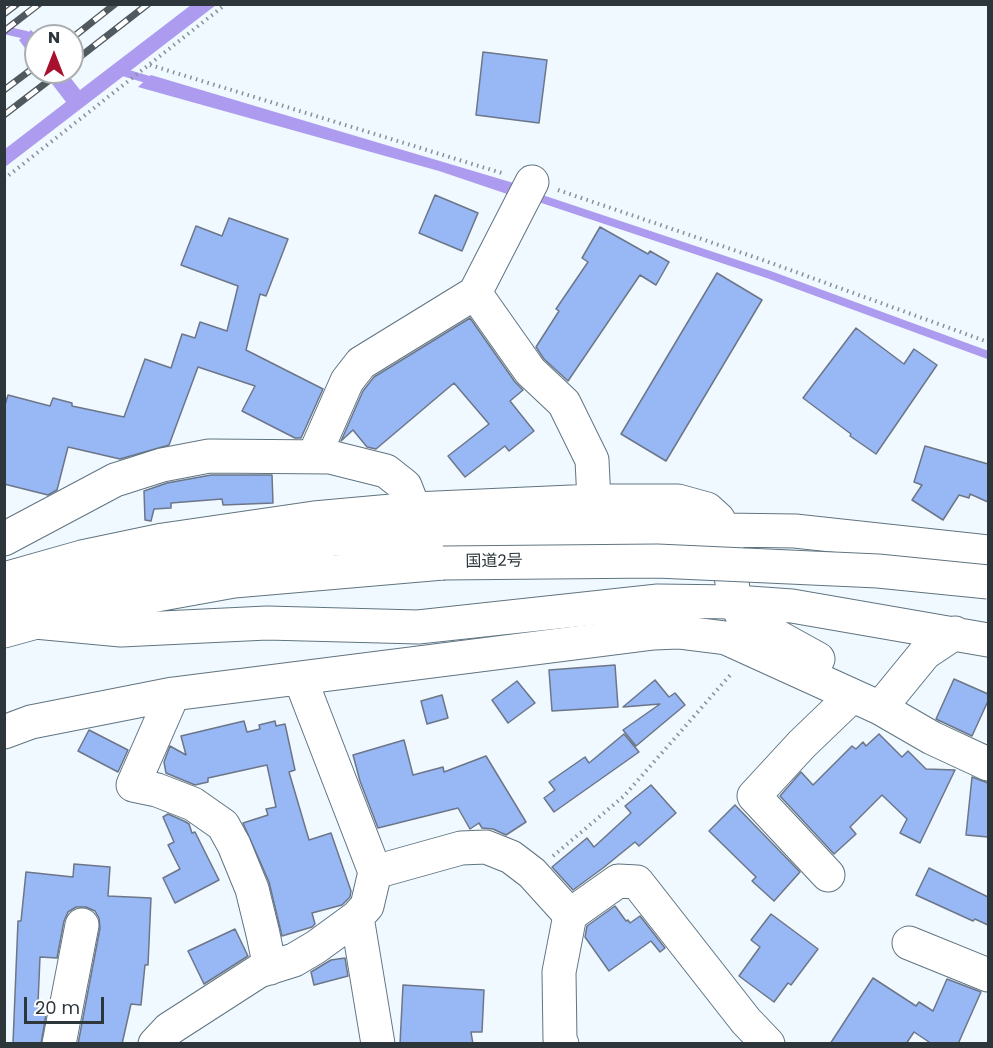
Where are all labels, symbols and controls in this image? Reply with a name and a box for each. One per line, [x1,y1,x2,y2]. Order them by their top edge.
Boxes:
north arrow [24,24,84,84]
text: N [48,26,60,49]
street label: 国道2号 [465,552,523,572]
scale bar [27,985,106,1023]
text: 20 m [35,995,80,1020]

